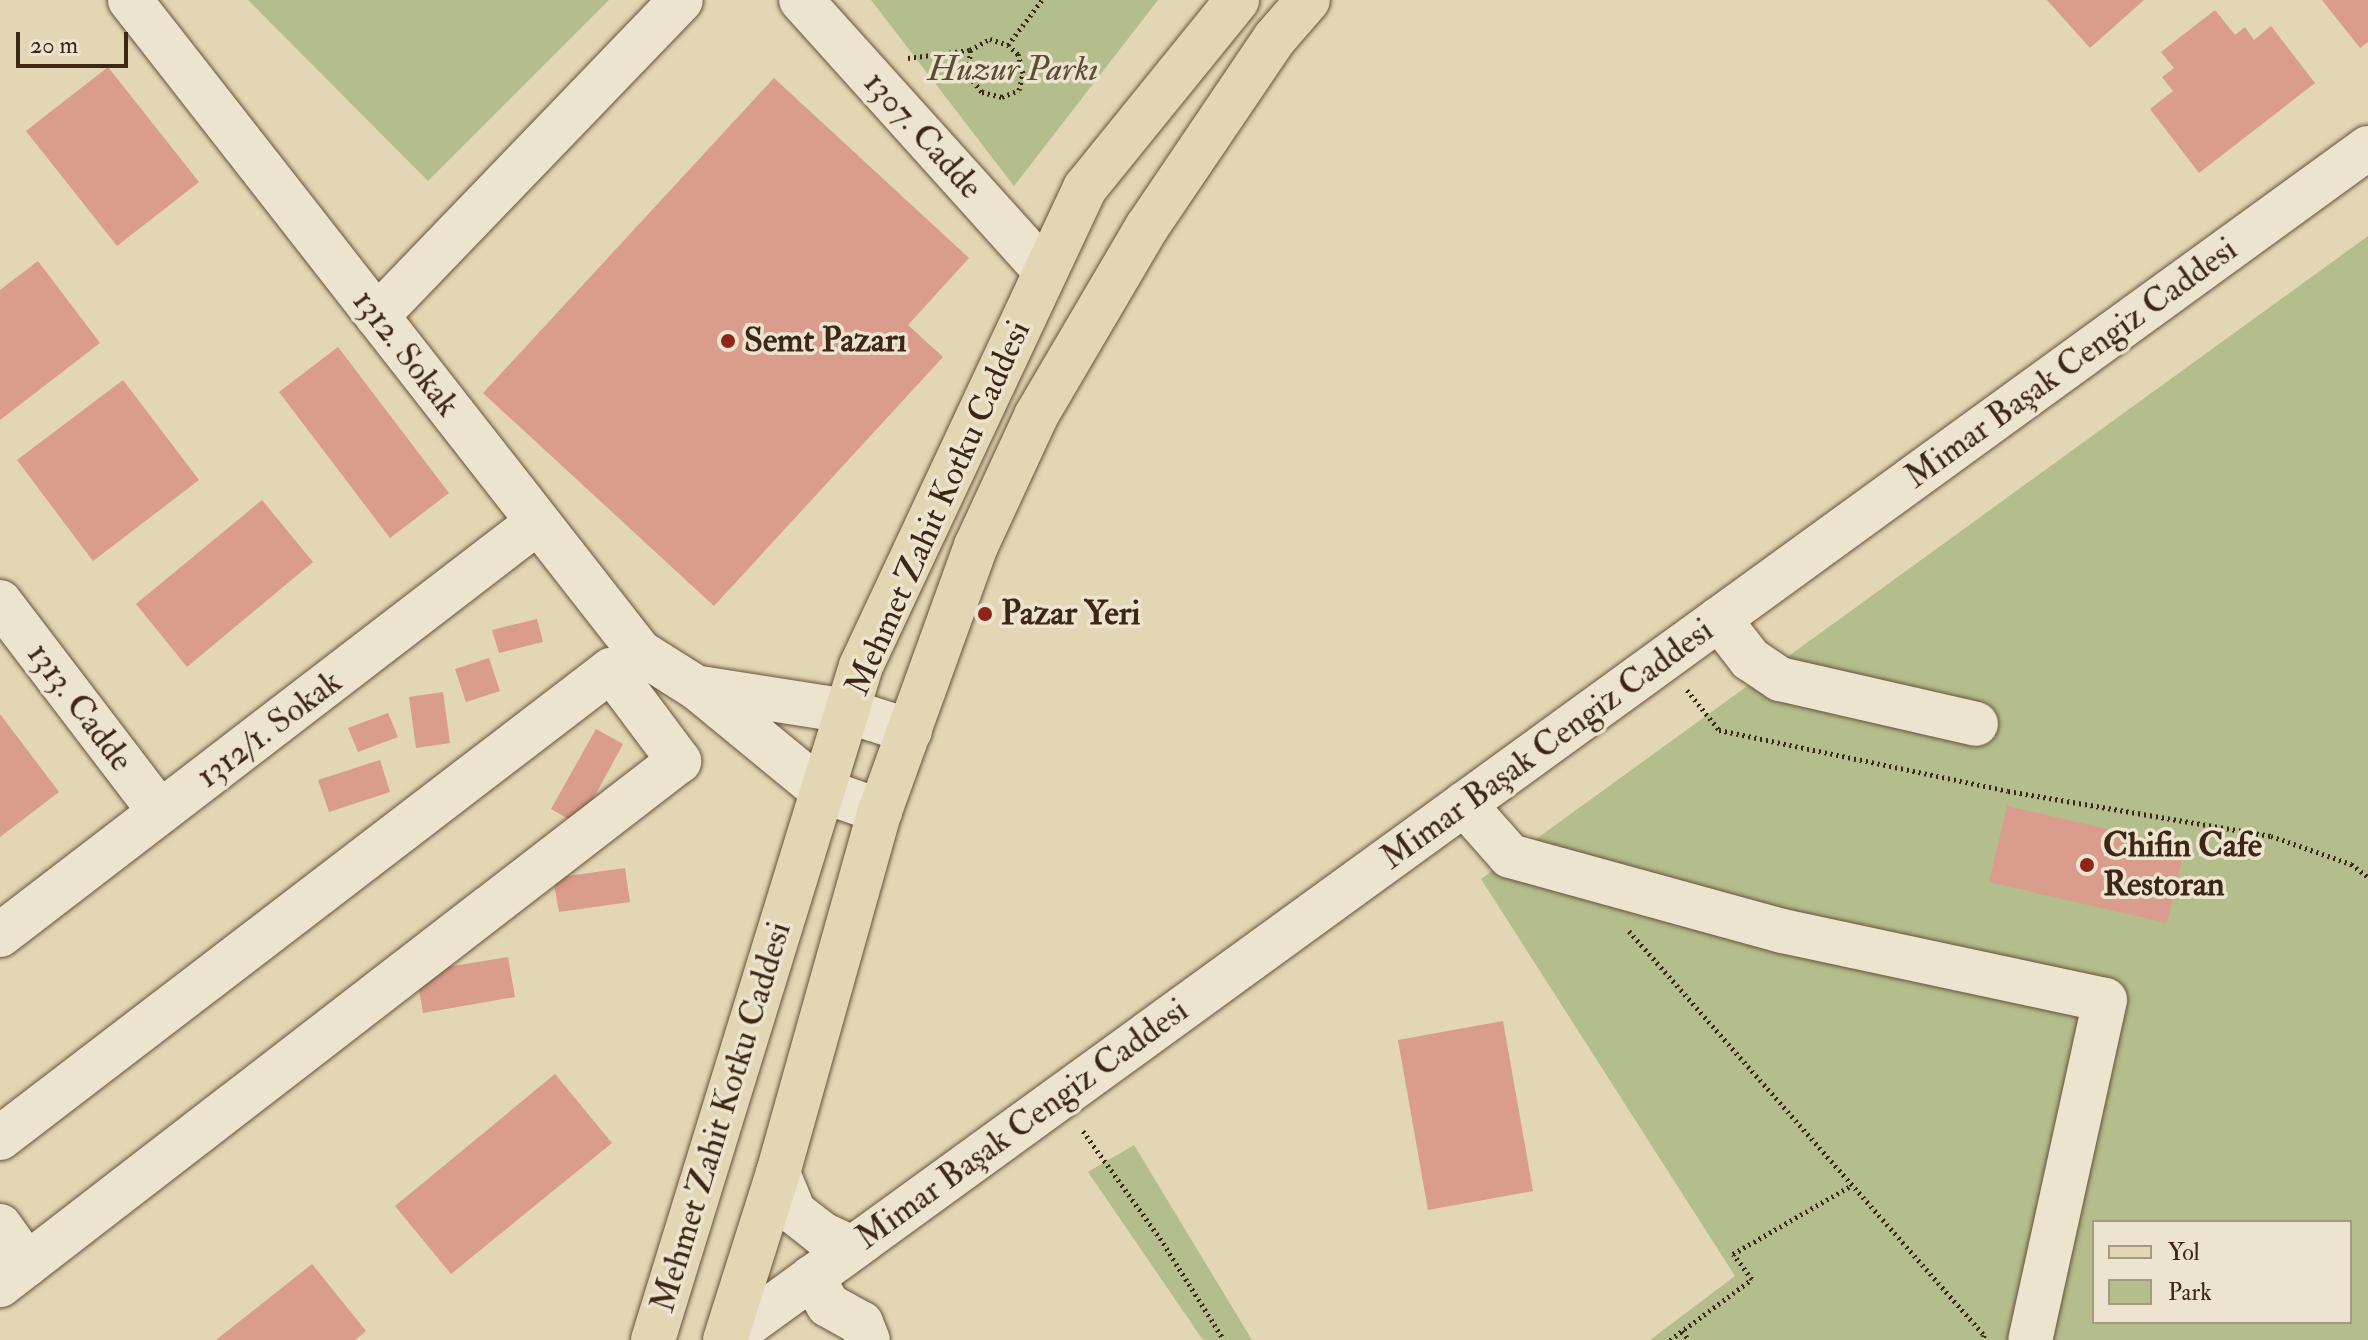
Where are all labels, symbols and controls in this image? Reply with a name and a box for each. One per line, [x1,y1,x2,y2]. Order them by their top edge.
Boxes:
scale bar [20,16,132,66]
text: 20 m [30,30,78,61]
park label: Huzur Parkı [928,50,1098,90]
street label: 1307. Cadde [855,63,991,207]
street label: Mimar Başak Cengiz Caddesi [1897,229,2245,497]
street label: 1312. Sokak [344,281,468,425]
street label: Mehmet Zahit Kotku Caddesi [837,314,1039,702]
place label: Semt Pazarı [744,321,907,361]
marker: Semt Pazarı [719,332,737,350]
place label: Pazar Yeri [1001,594,1140,634]
marker: Pazar Yeri [976,605,994,623]
street label: Mimar Başak Cengiz Caddesi [1373,610,1721,878]
street label: 1313. Cadde [18,635,142,779]
street label: 1312/1. Sokak [189,661,349,797]
place label: Chifin Cafe Restoran [2103,825,2262,904]
marker: Chifin Cafe Restoran [2078,856,2096,874]
street label: Mehmet Zahit Kotku Caddesi [642,917,800,1317]
street label: Mimar Başak Cengiz Caddesi [848,990,1196,1258]
legend [2092,1220,2352,1324]
text: Yol [2168,1237,2200,1268]
text: Park [2168,1277,2212,1308]

